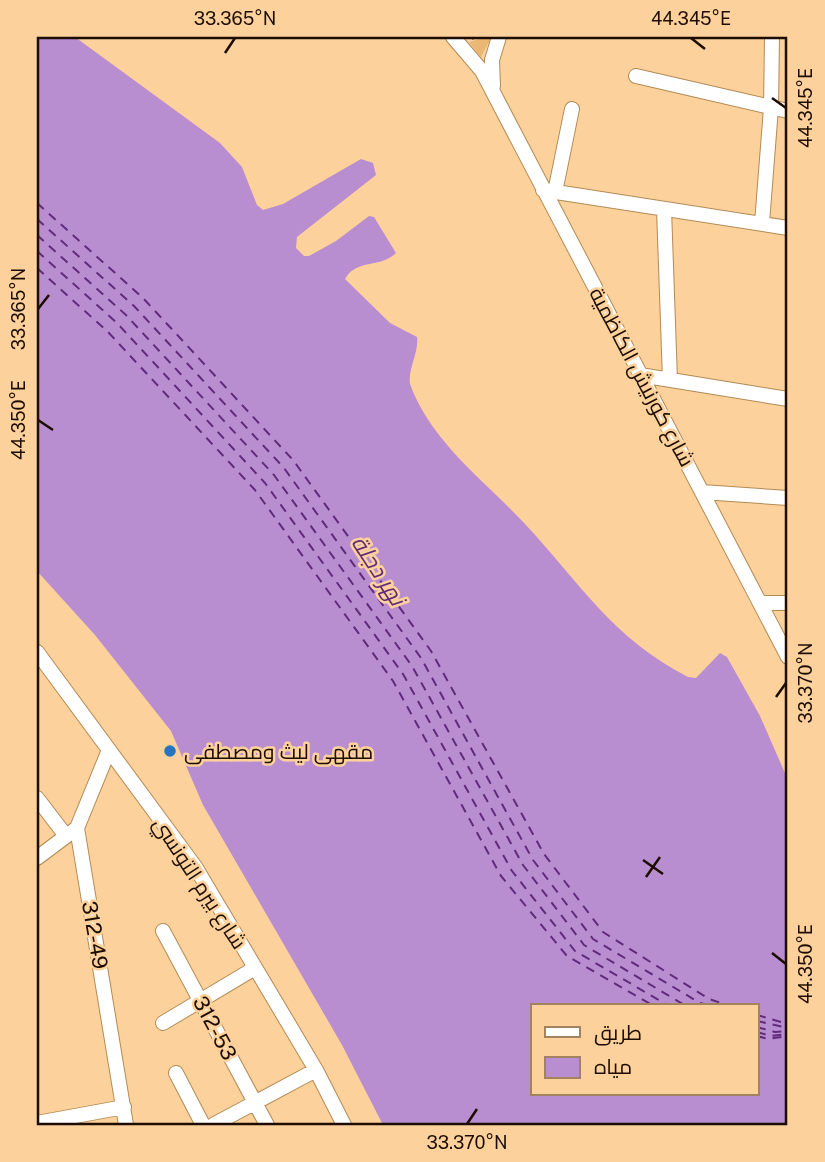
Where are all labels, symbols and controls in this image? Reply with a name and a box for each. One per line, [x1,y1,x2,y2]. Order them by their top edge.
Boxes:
text: 33.365°N [194,8,276,29]
text: 44.345°E [651,8,731,29]
text: 44.345°E [795,68,816,148]
text: 33.365°N [8,268,29,350]
street label: شارع كورنيش الكاظمية [582,283,700,472]
text: 44.350°E [8,380,29,460]
water label: نهر دجلة [346,530,413,613]
text: 33.370°N [795,642,816,724]
place label: مقهى ليث ومصطفى [184,739,373,765]
marker: مقهى ليث ومصطفى [162,743,178,759]
street label: شارع بيرم التونسي [146,812,252,955]
street label: 312-49 [77,899,113,971]
text: 44.350°E [795,924,816,1004]
street label: 312-53 [188,992,242,1064]
legend [531,1004,758,1096]
text: طريق [594,1020,642,1046]
text: مياه [594,1054,632,1079]
text: 33.370°N [426,1132,508,1153]

